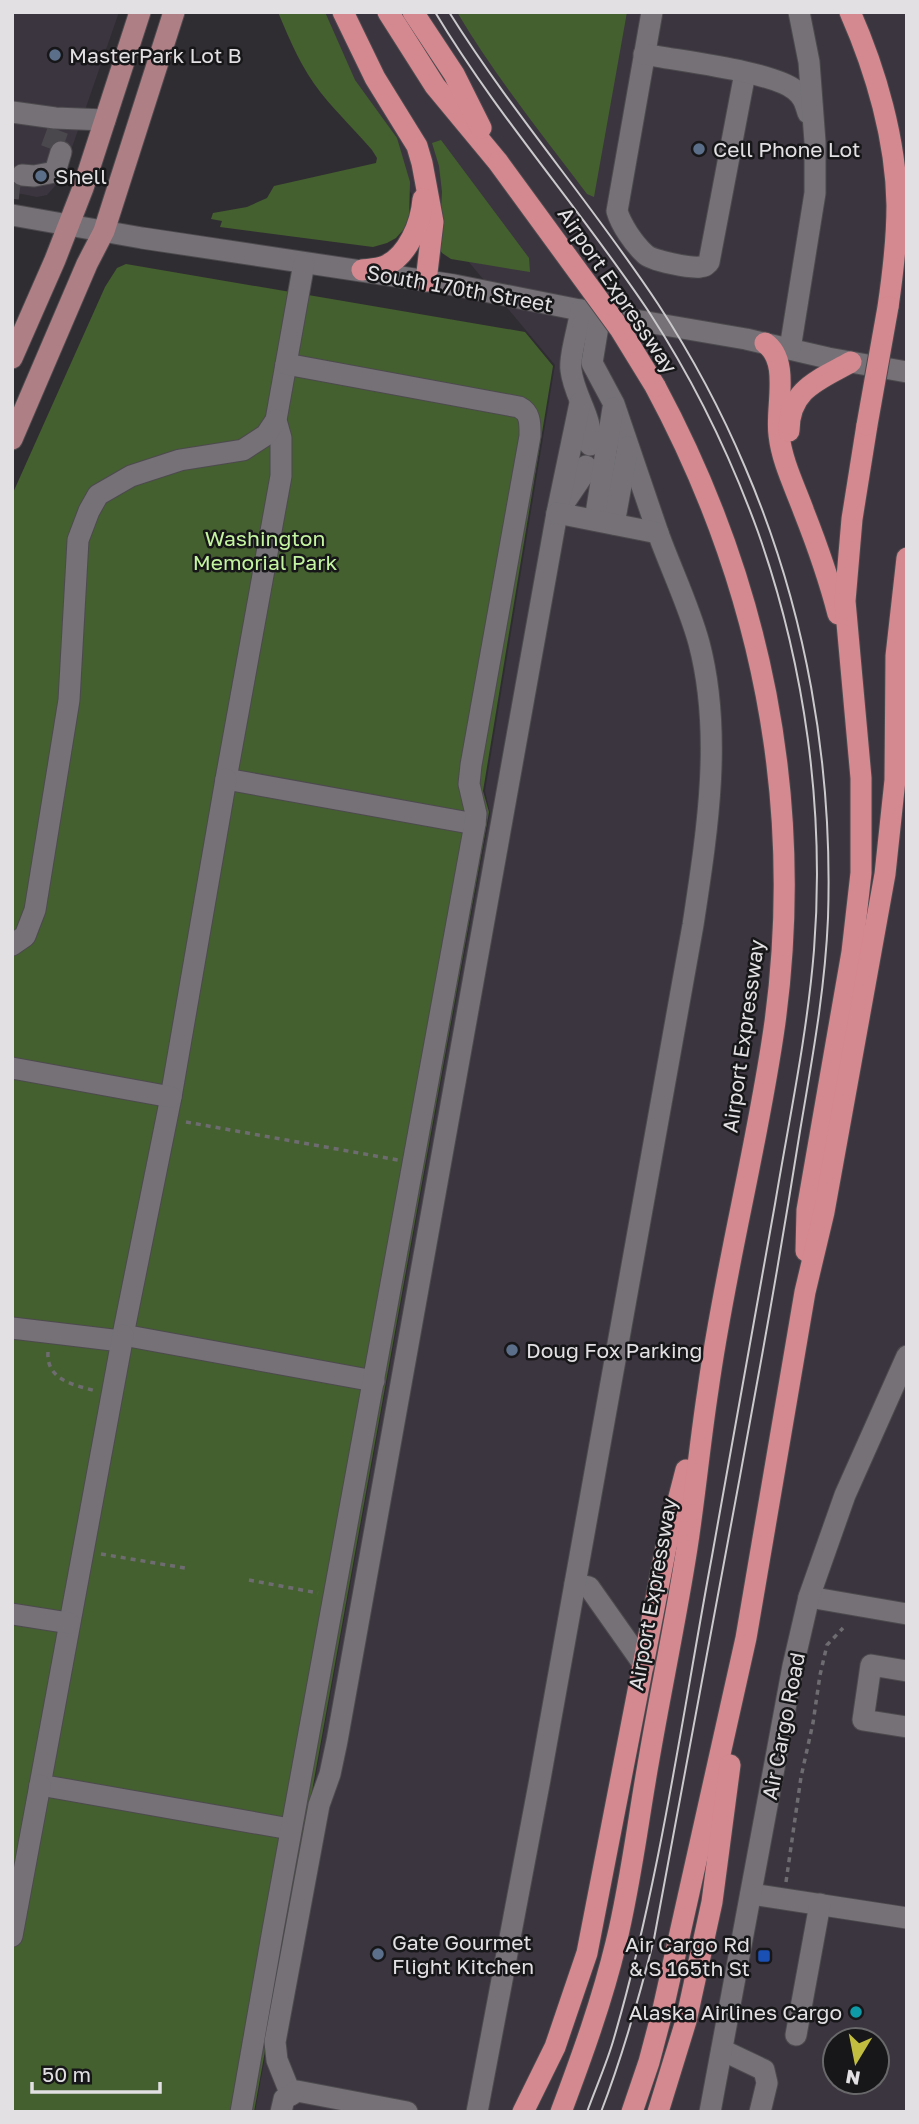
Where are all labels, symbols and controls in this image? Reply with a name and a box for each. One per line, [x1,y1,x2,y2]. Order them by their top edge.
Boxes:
place label: MasterPark Lot B [69,42,242,68]
marker: MasterPark Lot B [47,47,63,63]
place label: Cell Phone Lot [713,136,861,162]
marker: Cell Phone Lot [691,141,707,157]
place label: Shell [55,163,107,189]
marker: Shell [33,168,49,184]
street label: Airport Expressway [553,202,683,378]
street label: South 170th Street [365,259,555,317]
park label: Washington Memorial Park [193,525,337,575]
street label: Airport Expressway [717,937,769,1134]
place label: Doug Fox Parking [526,1337,702,1363]
marker: Doug Fox Parking [504,1342,520,1358]
street label: Airport Expressway [622,1495,682,1692]
street label: Air Cargo Road [756,1650,810,1802]
place label: Gate Gourmet Flight Kitchen [392,1929,534,1979]
place label: Air Cargo Rd & S 165th St [625,1931,750,1981]
marker: Gate Gourmet Flight Kitchen [370,1946,386,1962]
marker: Air Cargo Rd & S 165th St [756,1948,772,1964]
place label: Alaska Airlines Cargo [629,1999,842,2025]
marker: Alaska Airlines Cargo [848,2004,864,2020]
north arrow [821,2026,891,2096]
scale bar [32,2050,159,2094]
text: 50 m [42,2061,91,2087]
text: N [844,2066,862,2091]

